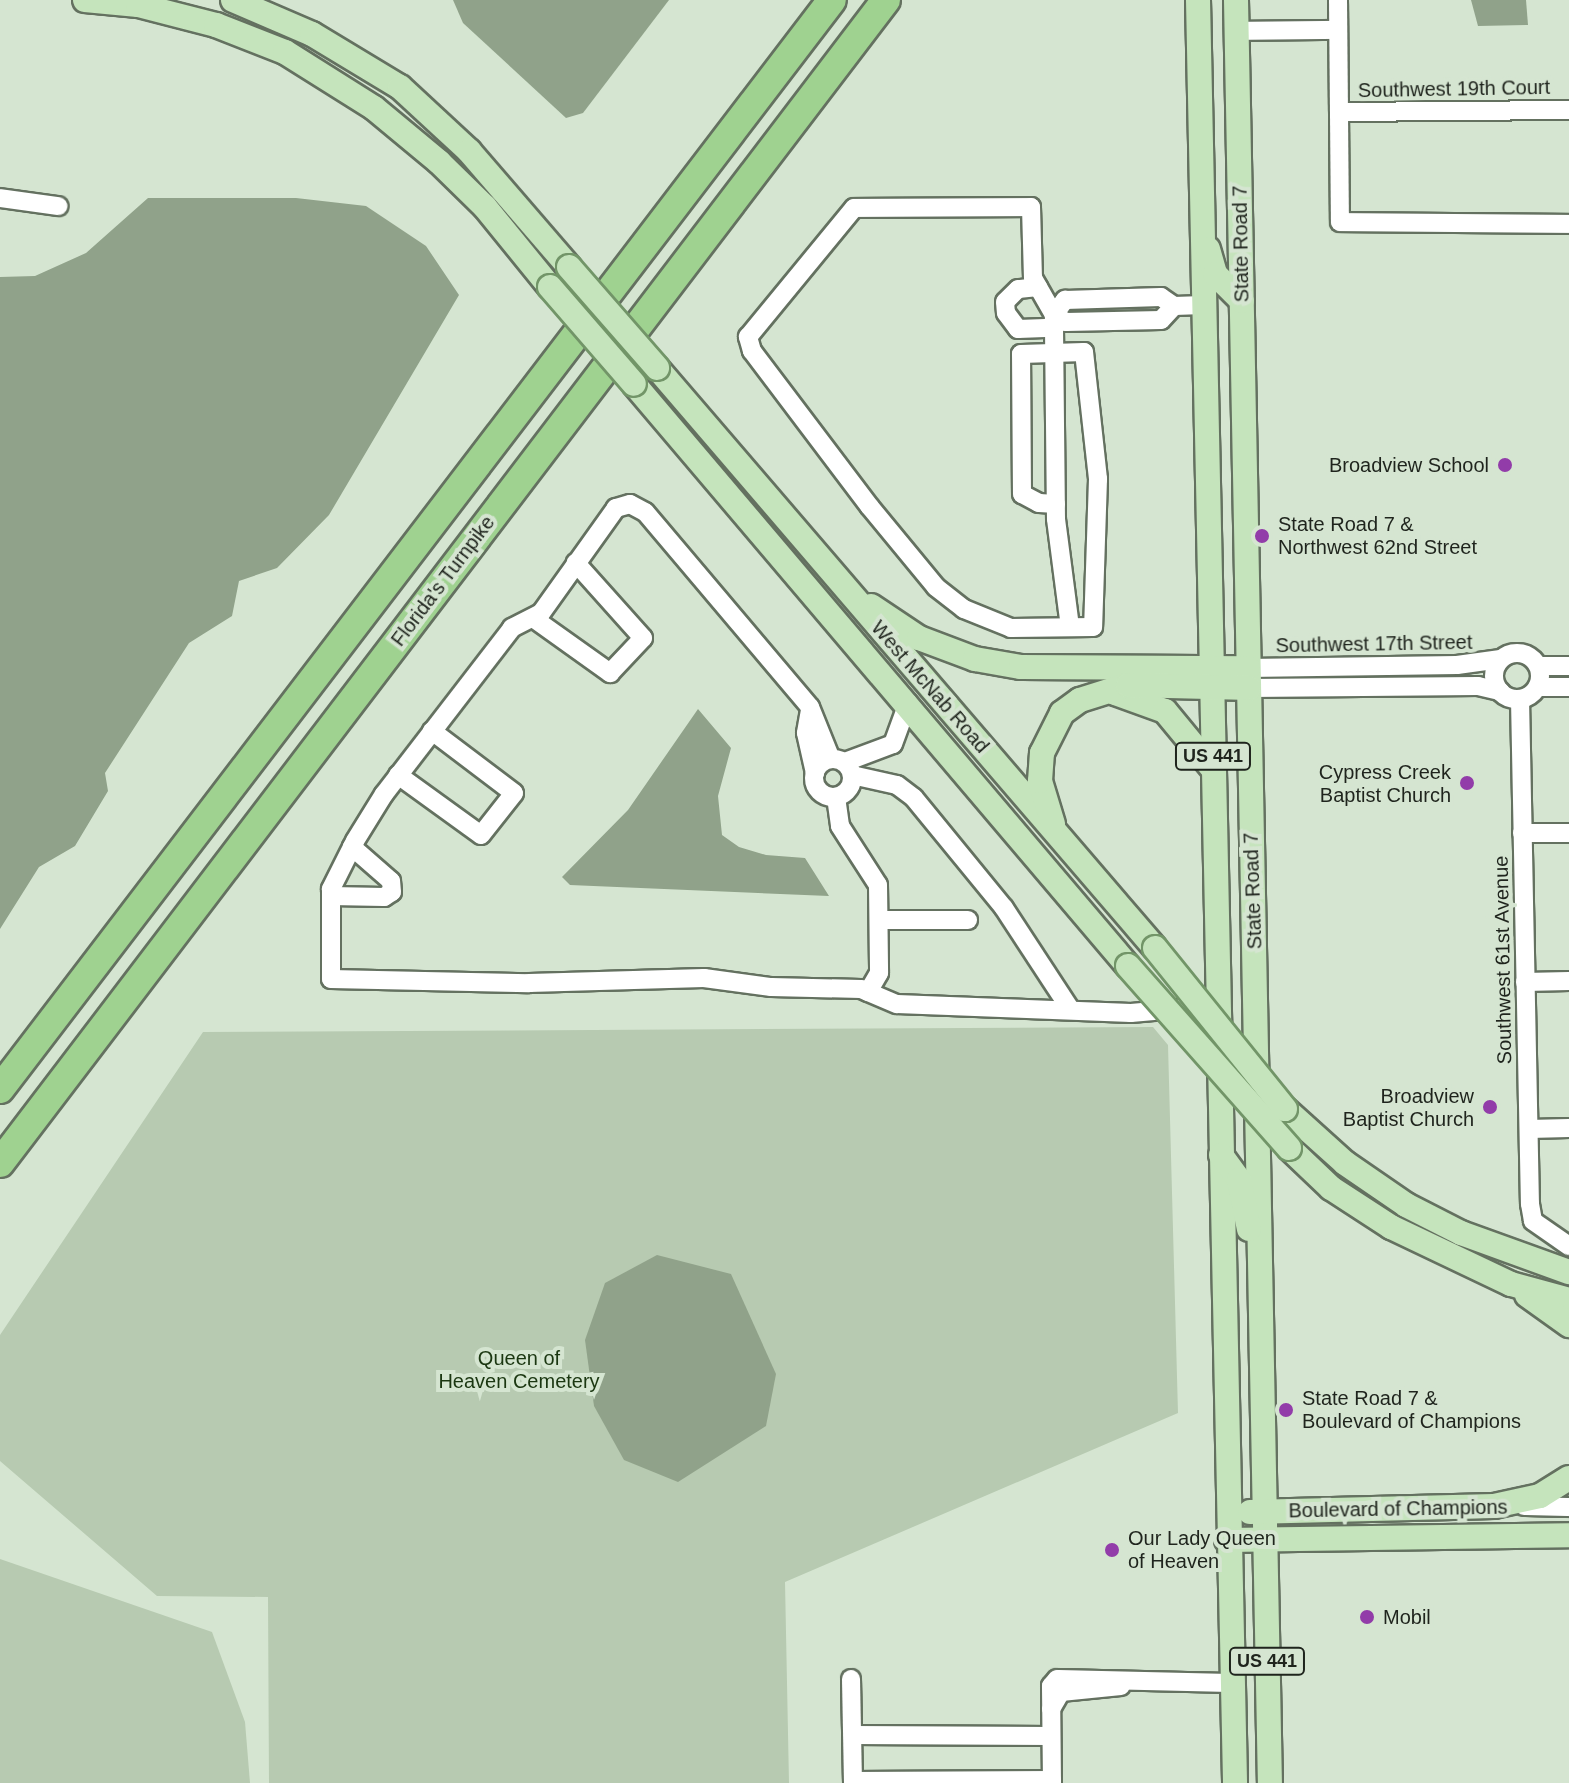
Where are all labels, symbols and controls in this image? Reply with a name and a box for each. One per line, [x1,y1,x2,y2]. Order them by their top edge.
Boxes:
street label: Southwest 19th Court [1358,75,1550,103]
street label: State Road 7 [1228,185,1254,303]
place label: Broadview School [1329,453,1489,477]
marker: Broadview School [1496,456,1514,474]
street label: Florida's Turnpike [386,511,500,651]
place label: State Road 7 & Northwest 62nd Street [1278,512,1477,559]
marker: State Road 7 & Northwest 62nd Street [1253,527,1271,545]
street label: West McNab Road [866,616,994,758]
street label: Southwest 17th Street [1275,630,1473,658]
road number: US 441 [1173,742,1253,770]
place label: Cypress Creek Baptist Church [1319,760,1451,807]
marker: Cypress Creek Baptist Church [1458,774,1476,792]
street label: State Road 7 [1239,832,1267,950]
street label: Southwest 61st Avenue [1489,855,1517,1065]
place label: Broadview Baptist Church [1343,1084,1474,1131]
marker: Broadview Baptist Church [1481,1098,1499,1116]
park label: Queen of Heaven Cemetery [438,1346,600,1393]
place label: State Road 7 & Boulevard of Champions [1302,1386,1521,1433]
marker: State Road 7 & Boulevard of Champions [1277,1401,1295,1419]
street label: Boulevard of Champions [1288,1495,1508,1523]
place label: Our Lady Queen of Heaven [1128,1526,1276,1573]
marker: Our Lady Queen of Heaven [1103,1541,1121,1559]
place label: Mobil [1383,1605,1431,1629]
marker: Mobil [1358,1608,1376,1626]
road number: US 441 [1227,1647,1307,1675]

